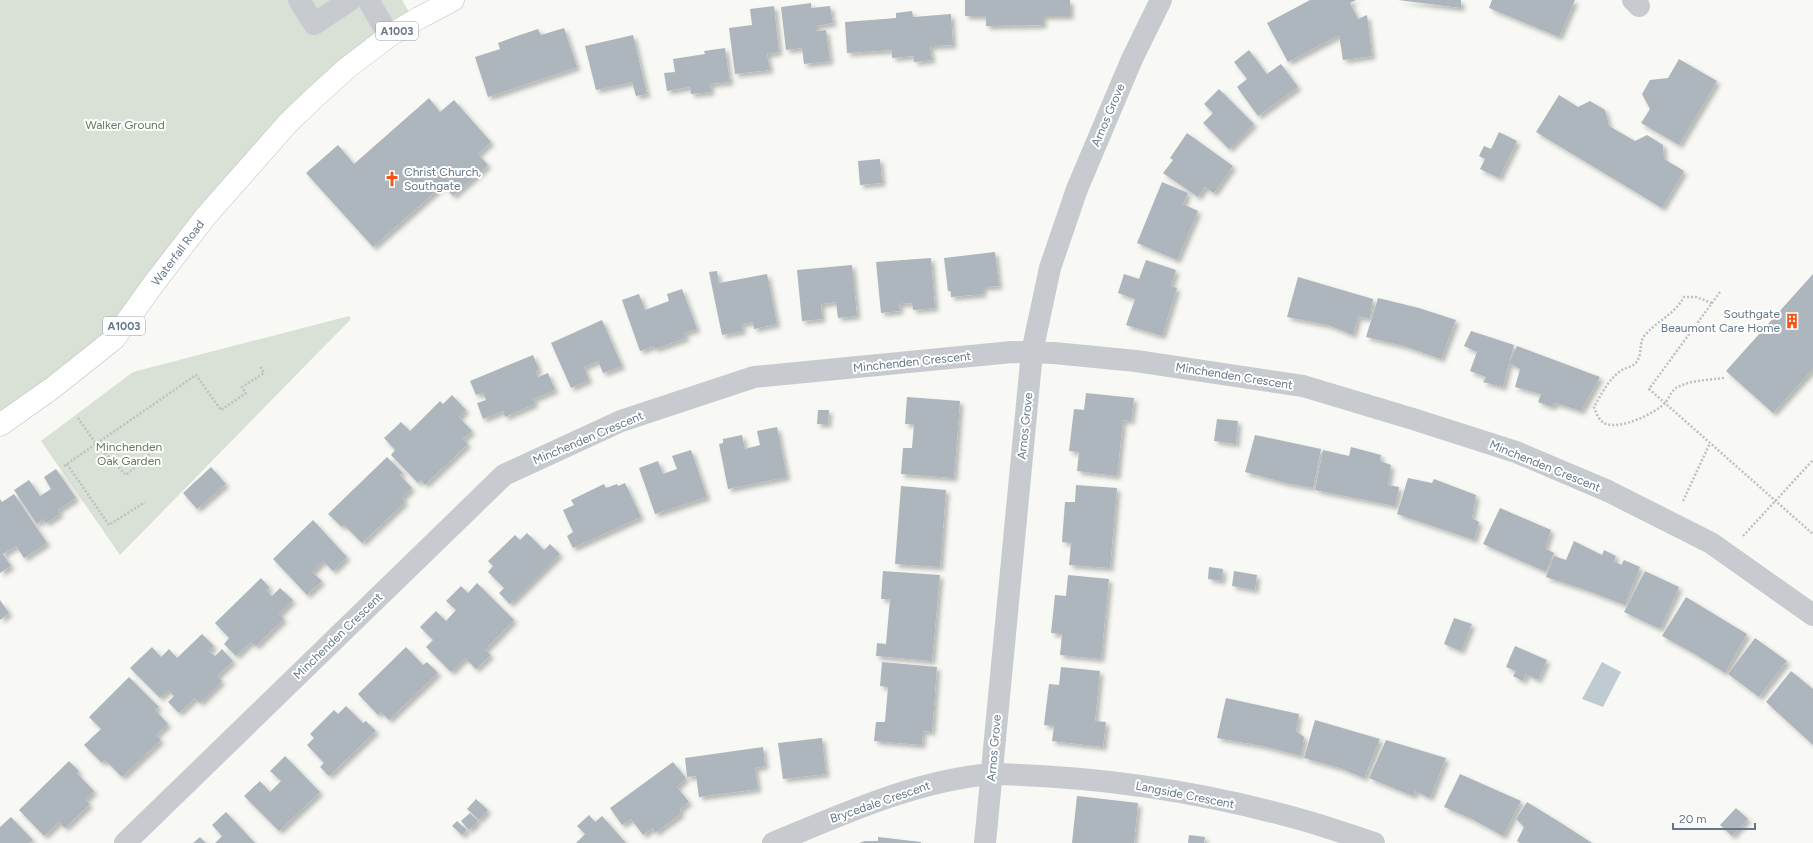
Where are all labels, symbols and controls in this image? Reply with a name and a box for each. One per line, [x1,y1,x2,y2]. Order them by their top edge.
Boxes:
road number: A1003 [376,22,418,40]
street label: Arnos Grove [1088,81,1128,149]
park label: Walker Ground [85,118,165,132]
place label: Christ Church, Southgate [404,165,482,193]
church icon: Christ Church, Southgate [383,170,401,188]
street label: Waterfall Road [149,217,207,289]
place label: Southgate Beaumont Care Home [1661,307,1780,335]
building icon: Southgate Beaumont Care Home [1783,312,1801,330]
road number: A1003 [103,317,145,335]
street label: Minchenden Crescent [852,349,972,375]
street label: Minchenden Crescent [1174,360,1294,392]
street label: Arnos Grove [1015,392,1036,460]
street label: Minchenden Crescent [531,408,646,468]
street label: Minchenden Crescent [1487,437,1603,495]
park label: Minchenden Oak Garden [96,440,162,468]
street label: Minchenden Crescent [291,590,386,682]
street label: Arnos Grove [984,714,1004,782]
street label: Brycedale Crescent [828,778,932,826]
street label: Langside Crescent [1135,779,1236,812]
scale bar [1673,805,1755,831]
text: 20 m [1679,812,1707,826]

